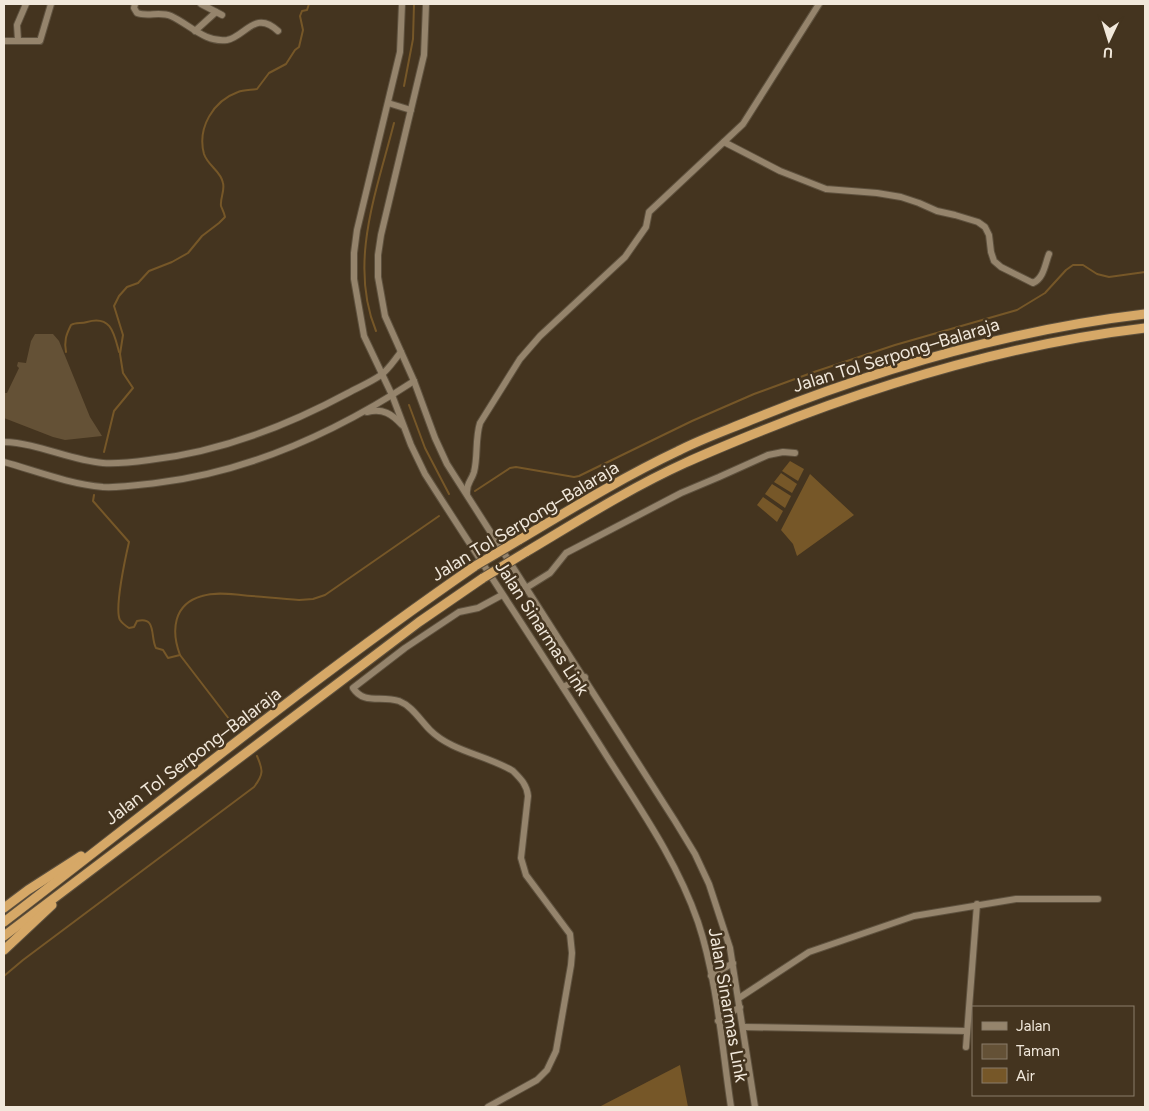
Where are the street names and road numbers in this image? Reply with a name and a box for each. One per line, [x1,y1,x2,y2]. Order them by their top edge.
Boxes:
street label: Jalan Tol Serpong–Balaraja [790,313,1002,397]
street label: Jalan Tol Serpong–Balaraja [427,456,623,586]
street label: Jalan Sinarmas Link [490,556,594,700]
street label: Jalan Tol Serpong–Balaraja [101,683,285,829]
street label: Jalan Sinarmas Link [704,926,752,1084]

